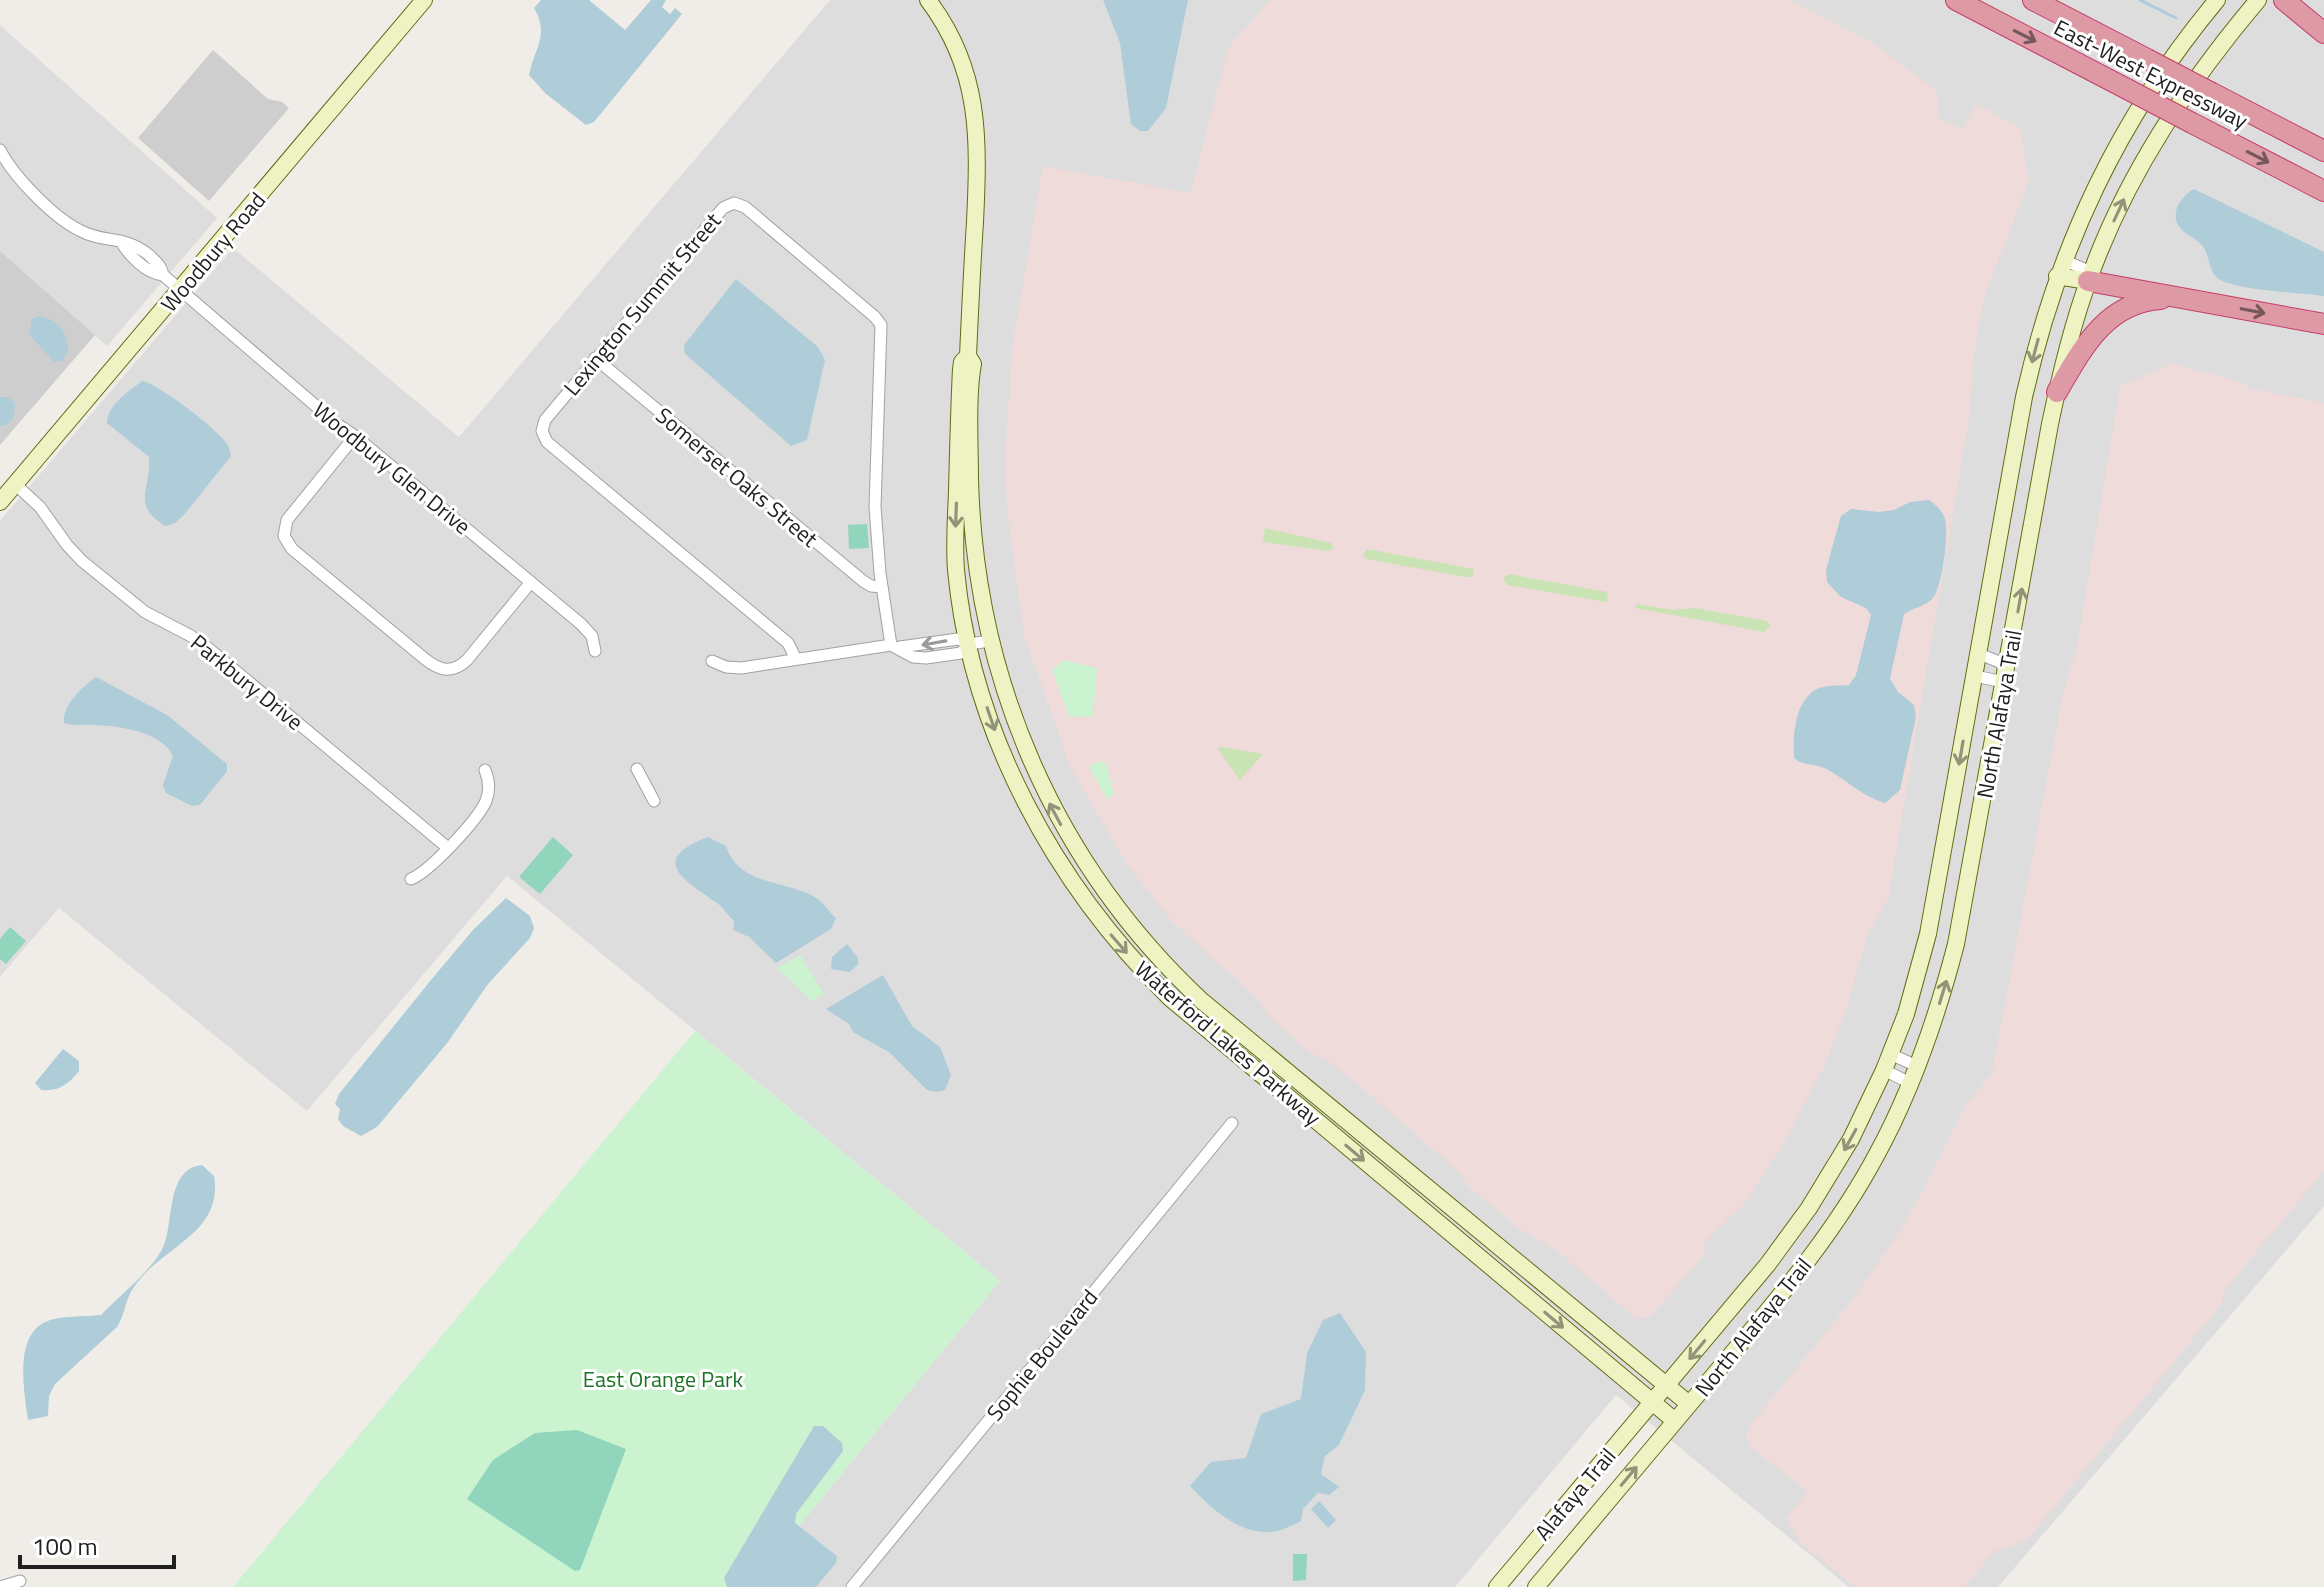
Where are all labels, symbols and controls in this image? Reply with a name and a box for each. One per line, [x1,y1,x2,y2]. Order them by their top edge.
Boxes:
street label: East-West Expressway [2048,10,2254,138]
one-way arrow [2012,29,2036,44]
one-way arrow [2245,149,2269,165]
street label: Woodbury Road [152,184,274,320]
one-way arrow [2112,198,2127,222]
street label: Lexington Summit Street [555,205,729,403]
one-way arrow [2239,304,2265,319]
one-way arrow [2026,337,2041,363]
street label: Woodbury Glen Drive [306,393,478,543]
street label: Somerset Oaks Street [649,399,826,555]
one-way arrow [949,501,964,528]
one-way arrow [2013,588,2028,613]
street label: Parkbury Drive [183,626,311,738]
street label: North Alafaya Trail [1967,627,2031,801]
one-way arrow [922,637,947,652]
one-way arrow [985,706,1000,731]
one-way arrow [1953,740,1968,765]
one-way arrow [1047,802,1063,826]
one-way arrow [1110,933,1128,953]
street label: Waterford Lakes Parkway [1127,952,1329,1134]
one-way arrow [1936,980,1951,1006]
one-way arrow [1842,1128,1857,1152]
one-way arrow [1344,1144,1364,1162]
street label: North Alafaya Trail [1686,1250,1820,1404]
street label: Sophie Boulevard [978,1282,1106,1428]
one-way arrow [1543,1311,1564,1329]
one-way arrow [1688,1339,1706,1360]
park label: East Orange Park [583,1362,744,1396]
street label: Alafaya Trail [1526,1440,1624,1548]
one-way arrow [1620,1466,1638,1487]
scale bar [20,1519,174,1569]
text: 100 m [32,1528,98,1564]

